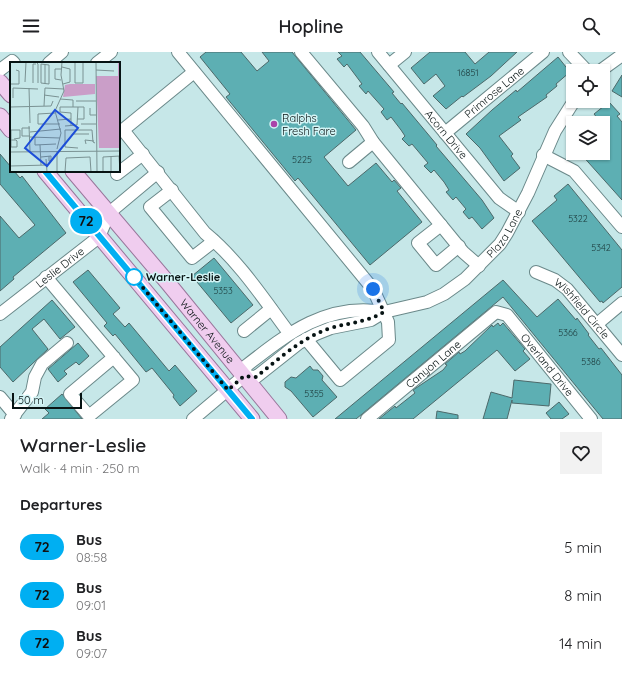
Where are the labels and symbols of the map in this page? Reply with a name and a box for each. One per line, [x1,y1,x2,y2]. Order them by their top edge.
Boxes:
inset map [10,62,120,172]
street label: Primrose Lane [462,63,527,121]
house number: 16851 [457,67,479,78]
street label: Acorn Drive [422,107,471,162]
place label: Ralphs Fresh Fare [282,111,336,138]
marker: Ralphs Fresh Fare [269,119,279,129]
house number: 5225 [292,154,312,165]
street label: Plaza Lane [483,206,525,261]
line badge: 72 [68,208,104,234]
house number: 5322 [568,213,588,224]
house number: 5342 [591,242,611,253]
street label: Leslie Drive [33,244,87,291]
marker: Warner-Leslie [125,268,143,286]
place label: Warner-Leslie [146,270,221,284]
street label: Wishfield Circle [552,275,613,342]
your location [363,279,383,299]
house number: 5353 [213,285,233,296]
street label: Warner Avenue [177,296,238,366]
house number: 5366 [558,327,578,338]
street label: Overland Drive [518,331,577,399]
street label: Canyon Lane [403,337,464,391]
house number: 5386 [581,356,601,367]
house number: 5355 [304,388,324,399]
scale bar [12,391,82,410]

